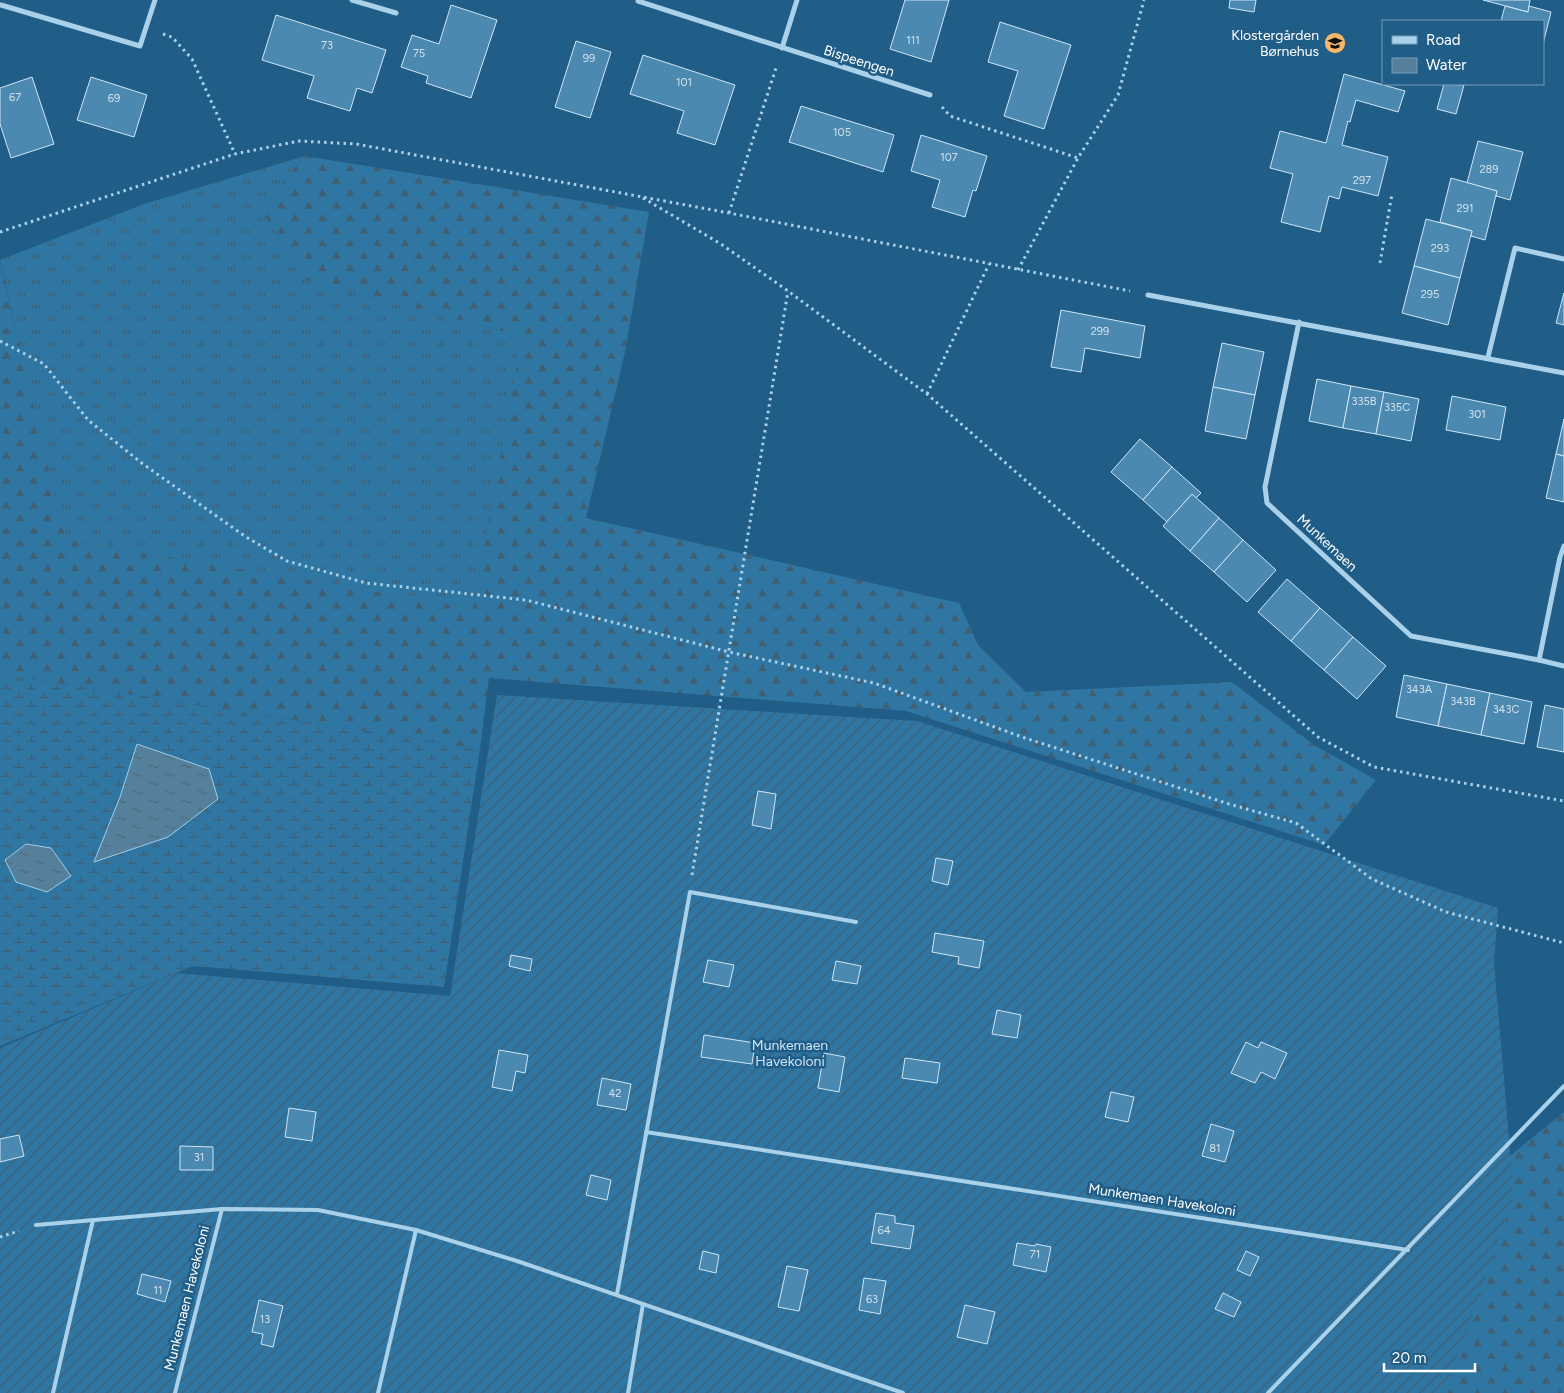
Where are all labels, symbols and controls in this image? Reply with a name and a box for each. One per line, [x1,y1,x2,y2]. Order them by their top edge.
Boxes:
legend [1382,20,1544,85]
place label: Klostergården Børnehus [1231,27,1319,60]
school or university icon: Klostergården Børnehus [1323,31,1347,55]
text: Road [1426,31,1461,49]
house number: 111 [906,34,920,47]
house number: 73 [321,39,333,52]
street label: Bispeengen [821,42,897,80]
house number: 75 [413,47,425,60]
house number: 99 [583,52,595,65]
text: Water [1426,56,1466,74]
house number: 101 [676,76,692,89]
house number: 67 [9,91,21,104]
house number: 69 [108,92,120,105]
house number: 105 [833,126,851,139]
house number: 107 [940,151,958,164]
house number: 289 [1479,163,1499,176]
house number: 297 [1353,174,1371,187]
house number: 291 [1457,202,1473,215]
house number: 293 [1431,242,1449,255]
house number: 295 [1421,288,1439,301]
house number: 299 [1091,325,1109,338]
house number: 335B [1351,395,1377,408]
house number: 335C [1384,401,1410,414]
house number: 301 [1468,408,1486,421]
street label: Munkemaen [1293,511,1361,575]
house number: 343A [1406,683,1433,696]
house number: 343B [1450,695,1476,708]
house number: 343C [1493,703,1519,716]
park label: Munkemaen Havekoloni [752,1037,828,1070]
house number: 42 [609,1087,621,1100]
house number: 81 [1209,1142,1221,1155]
house number: 31 [194,1151,204,1164]
street label: Munkemaen Havekoloni [1087,1180,1237,1220]
street label: Munkemaen Havekoloni [161,1224,213,1372]
house number: 64 [877,1224,891,1237]
house number: 71 [1030,1248,1040,1261]
house number: 11 [153,1284,163,1297]
house number: 63 [866,1293,878,1306]
house number: 13 [260,1313,270,1326]
scale bar [1384,1340,1475,1372]
text: 20 m [1392,1349,1426,1367]

